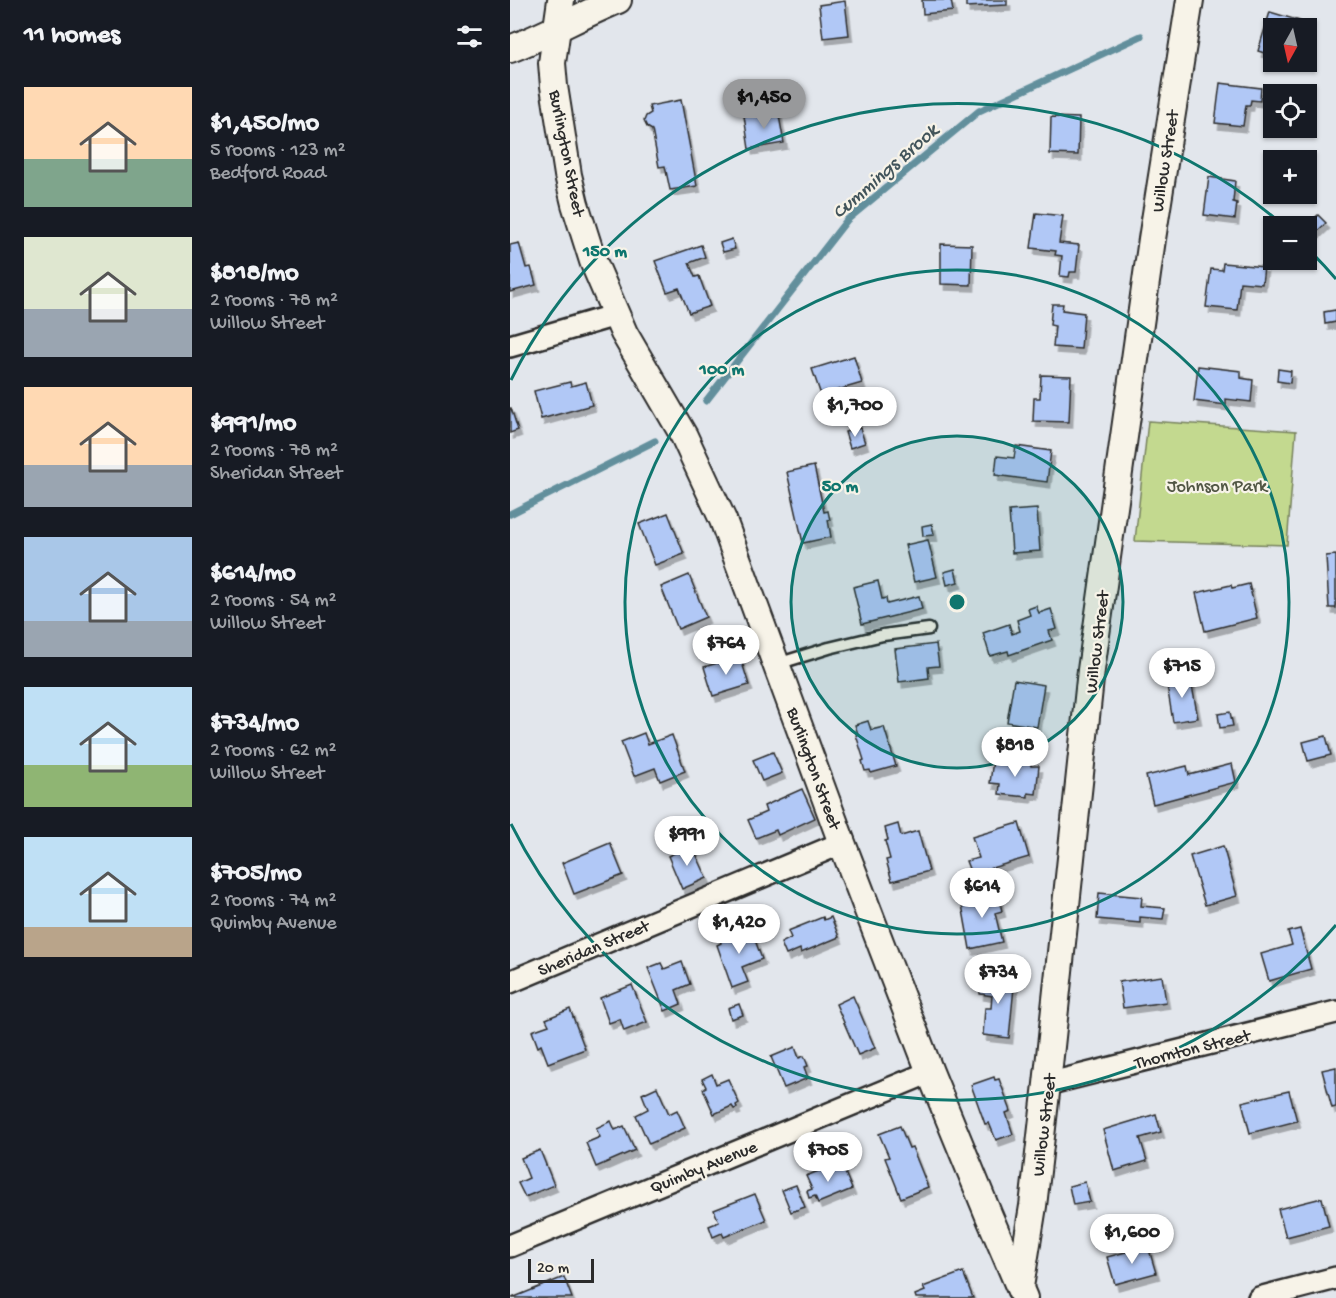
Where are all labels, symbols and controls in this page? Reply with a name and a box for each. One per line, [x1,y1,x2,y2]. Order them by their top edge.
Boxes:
north arrow [1263,18,1317,72]
map controls [1263,18,1317,270]
icon: filters [453,20,486,53]
text: 11 homes [24,21,120,52]
pin: $1,450 [715,79,813,130]
button: locate [1263,84,1317,138]
text: $1,450 [737,87,791,110]
street label: Burlington Street [543,88,588,220]
street label: Willow Street [1148,107,1185,214]
text: $1,450/mo [210,109,319,140]
icon: home [72,111,144,183]
water label: Cummings Brook [829,119,946,225]
text: 5 rooms · 123 m² [210,140,346,163]
button: + [1263,150,1317,204]
text: Bedford Road [210,163,326,186]
button: − [1263,216,1317,270]
text: 150 m [582,242,627,263]
text: $818/mo [210,259,299,290]
icon: home [72,261,144,333]
text: 2 rooms · 78 m² [210,290,338,313]
text: Willow Street [210,313,324,336]
text: 100 m [699,360,745,381]
pin: $1,700 [806,387,904,438]
text: $1,700 [827,395,883,418]
text: $991/mo [210,409,296,440]
icon: home [72,411,144,483]
text: 2 rooms · 78 m² [210,440,338,463]
text: Sheridan Street [210,463,342,486]
text: 50 m [822,477,859,498]
park label: Johnson Park [1167,477,1269,498]
text: $614/mo [210,559,296,590]
icon: home [72,561,144,633]
street label: Willow Street [1082,588,1115,695]
text: 2 rooms · 54 m² [210,590,337,613]
centre of rings [947,592,967,612]
text: Willow Street [210,613,324,636]
pin: $764 [690,625,762,676]
text: $764 [707,633,745,656]
pin: $715 [1146,648,1218,699]
text: $715 [1163,656,1201,679]
street label: Burlington Street [781,704,845,834]
text: $734/mo [210,709,299,740]
icon: home [72,711,144,783]
pin: $818 [979,727,1051,778]
text: $818 [996,735,1034,758]
text: 2 rooms · 62 m² [210,740,337,763]
text: Willow Street [210,763,324,786]
pin: $991 [651,816,723,867]
text: $991 [668,824,706,847]
text: $705/mo [210,859,302,890]
icon: home [72,861,144,933]
pin: $614 [946,868,1018,919]
text: $614 [964,876,1000,899]
text: 2 rooms · 74 m² [210,890,336,913]
pin: $1,420 [690,904,788,955]
text: $1,420 [712,912,766,935]
text: Quimby Avenue [210,913,337,936]
street label: Sheridan Street [535,916,654,982]
pin: $734 [962,954,1034,1005]
text: $734 [978,962,1018,985]
street label: Thornton Street [1132,1026,1254,1075]
street label: Willow Street [1029,1071,1062,1178]
pin: $705 [792,1132,864,1183]
street label: Quimby Avenue [647,1137,761,1199]
text: $705 [807,1140,849,1163]
pin: $1,600 [1083,1214,1181,1265]
text: $1,600 [1104,1222,1160,1245]
scale bar [528,1256,594,1284]
text: 20 m [537,1260,569,1279]

